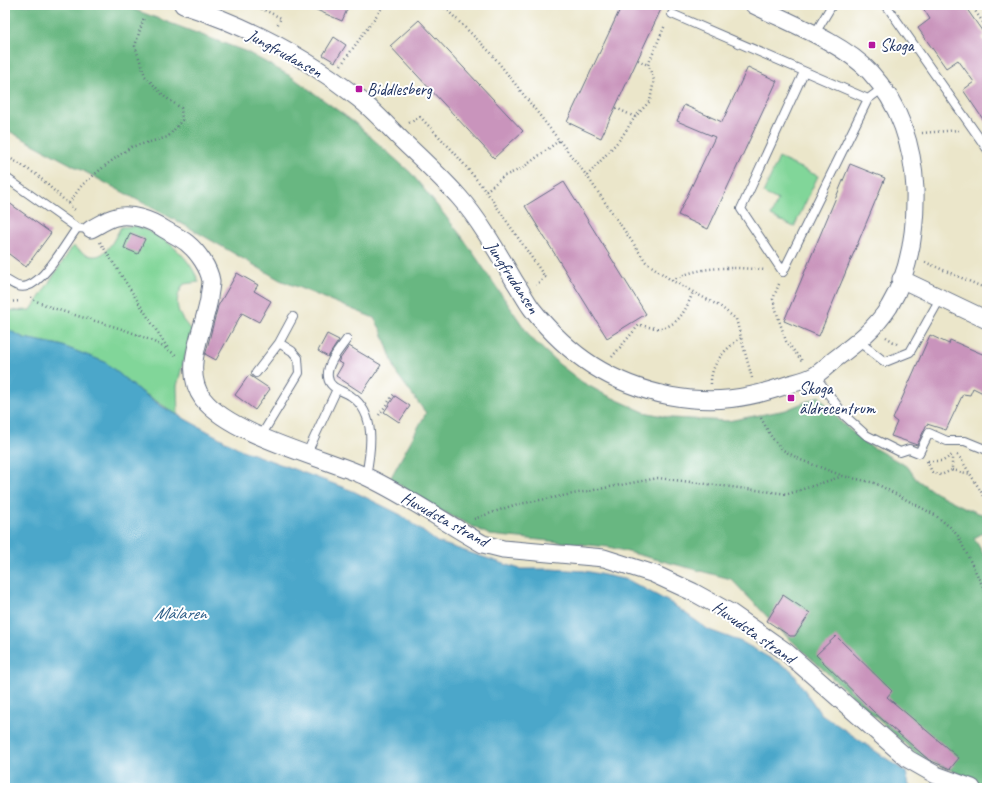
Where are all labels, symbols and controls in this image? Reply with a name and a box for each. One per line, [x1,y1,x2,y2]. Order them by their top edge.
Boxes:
street label: Jungfrudansen [243,24,326,83]
place label: Skoga [880,35,915,56]
marker: Skoga [867,40,877,50]
place label: Biddlesberg [367,79,433,100]
marker: Biddlesberg [354,84,364,94]
street label: Jungfrudansen [481,236,544,318]
place label: Skoga äldrecentrum [799,378,877,419]
marker: Skoga äldrecentrum [786,393,796,403]
street label: Huvudsta strand [398,487,494,553]
street label: Huvudsta strand [708,596,801,670]
water label: Mälaren [154,602,208,624]

